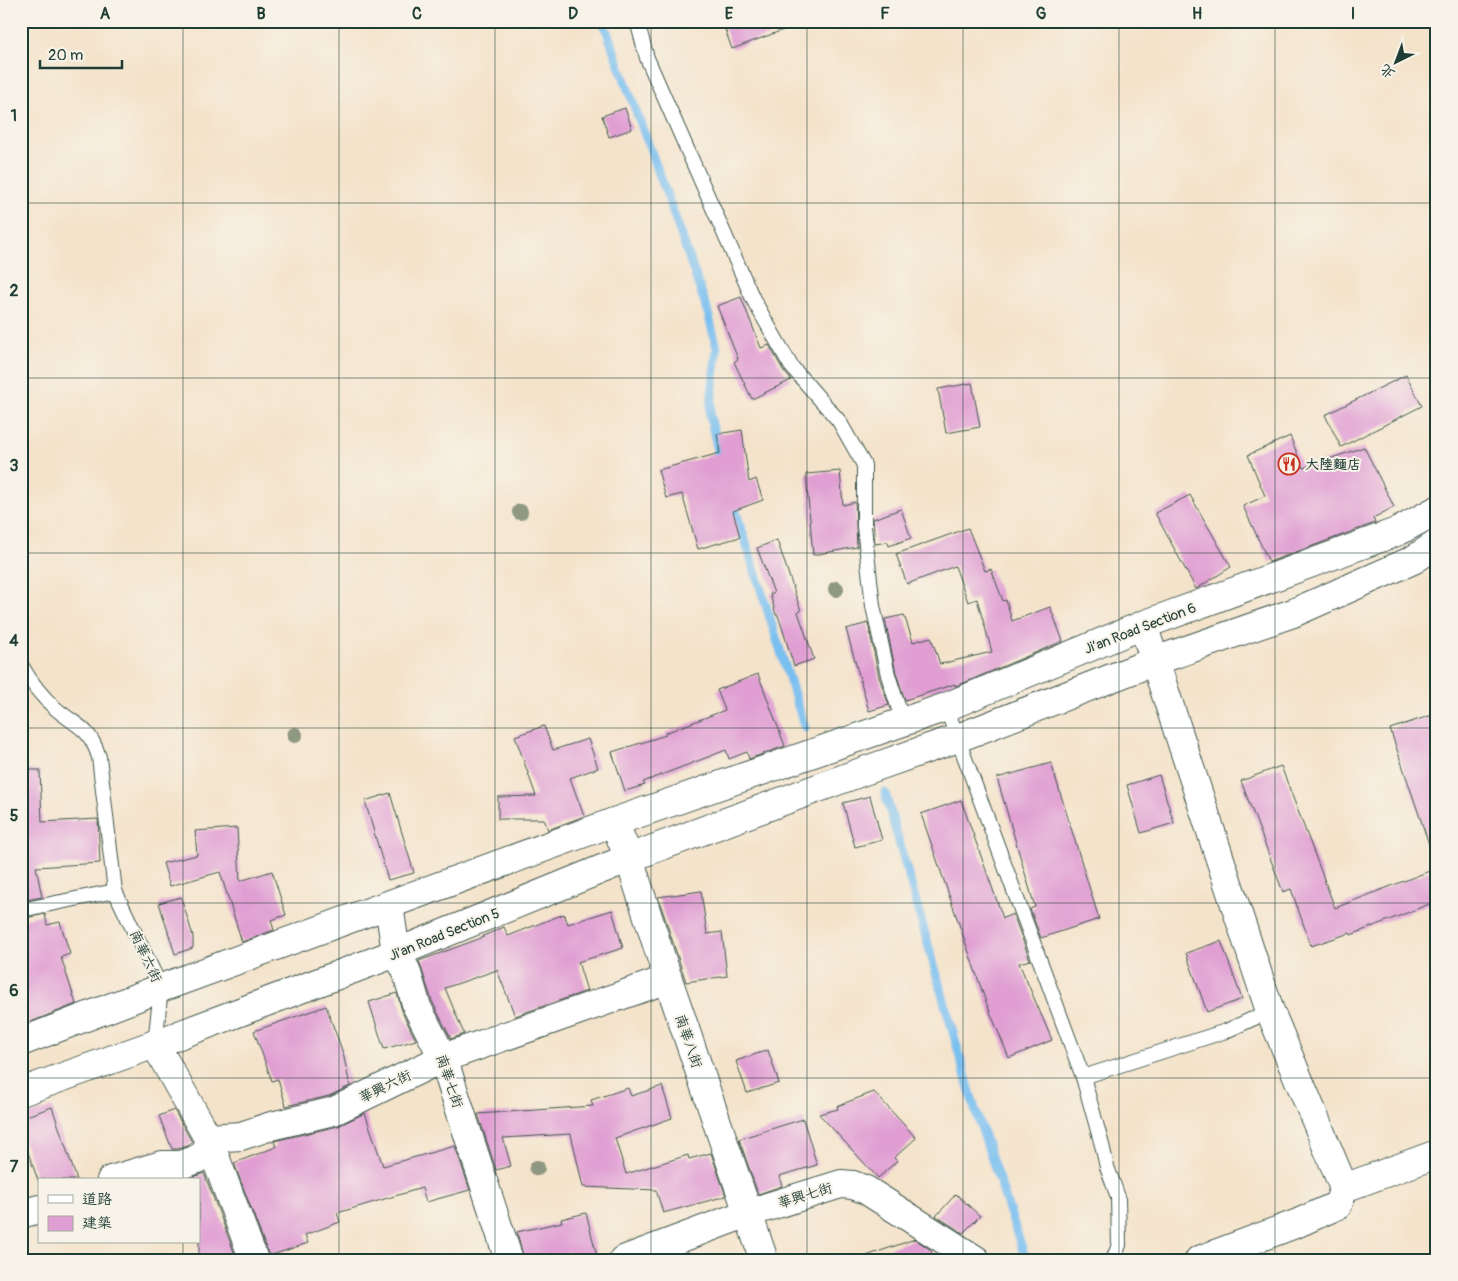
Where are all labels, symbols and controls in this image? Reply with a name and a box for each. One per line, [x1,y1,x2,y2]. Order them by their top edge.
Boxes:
text: A [100,4,111,24]
text: B [256,4,266,24]
text: C [412,4,422,24]
text: D [568,4,578,24]
text: E [725,4,734,24]
text: F [880,4,890,24]
text: G [1036,4,1047,24]
text: H [1192,4,1202,24]
text: I [1351,4,1355,24]
scale bar [40,38,122,70]
north arrow [1370,38,1420,88]
text: 20 m [48,46,83,65]
text: 北 [1377,60,1399,82]
text: 1 [11,106,17,126]
text: 2 [10,281,19,301]
restaurant icon: 大陸麵店 [1277,452,1301,476]
text: 3 [10,456,19,476]
place label: 大陸麵店 [1305,456,1361,473]
street label: Ji’an Road Section 6 [1082,599,1198,658]
text: 4 [9,631,19,651]
text: 5 [10,806,19,826]
street label: Ji’an Road Section 5 [386,905,502,964]
street label: 南華六街 [126,927,165,985]
text: 6 [9,981,19,1001]
street label: 南華八街 [671,1012,706,1070]
street label: 南華七街 [432,1052,467,1110]
street label: 華興六街 [356,1067,414,1106]
text: 7 [10,1157,19,1177]
legend [38,1178,200,1244]
street label: 華興七街 [776,1179,834,1212]
text: 道路 [82,1190,112,1209]
text: 建築 [82,1214,112,1233]

